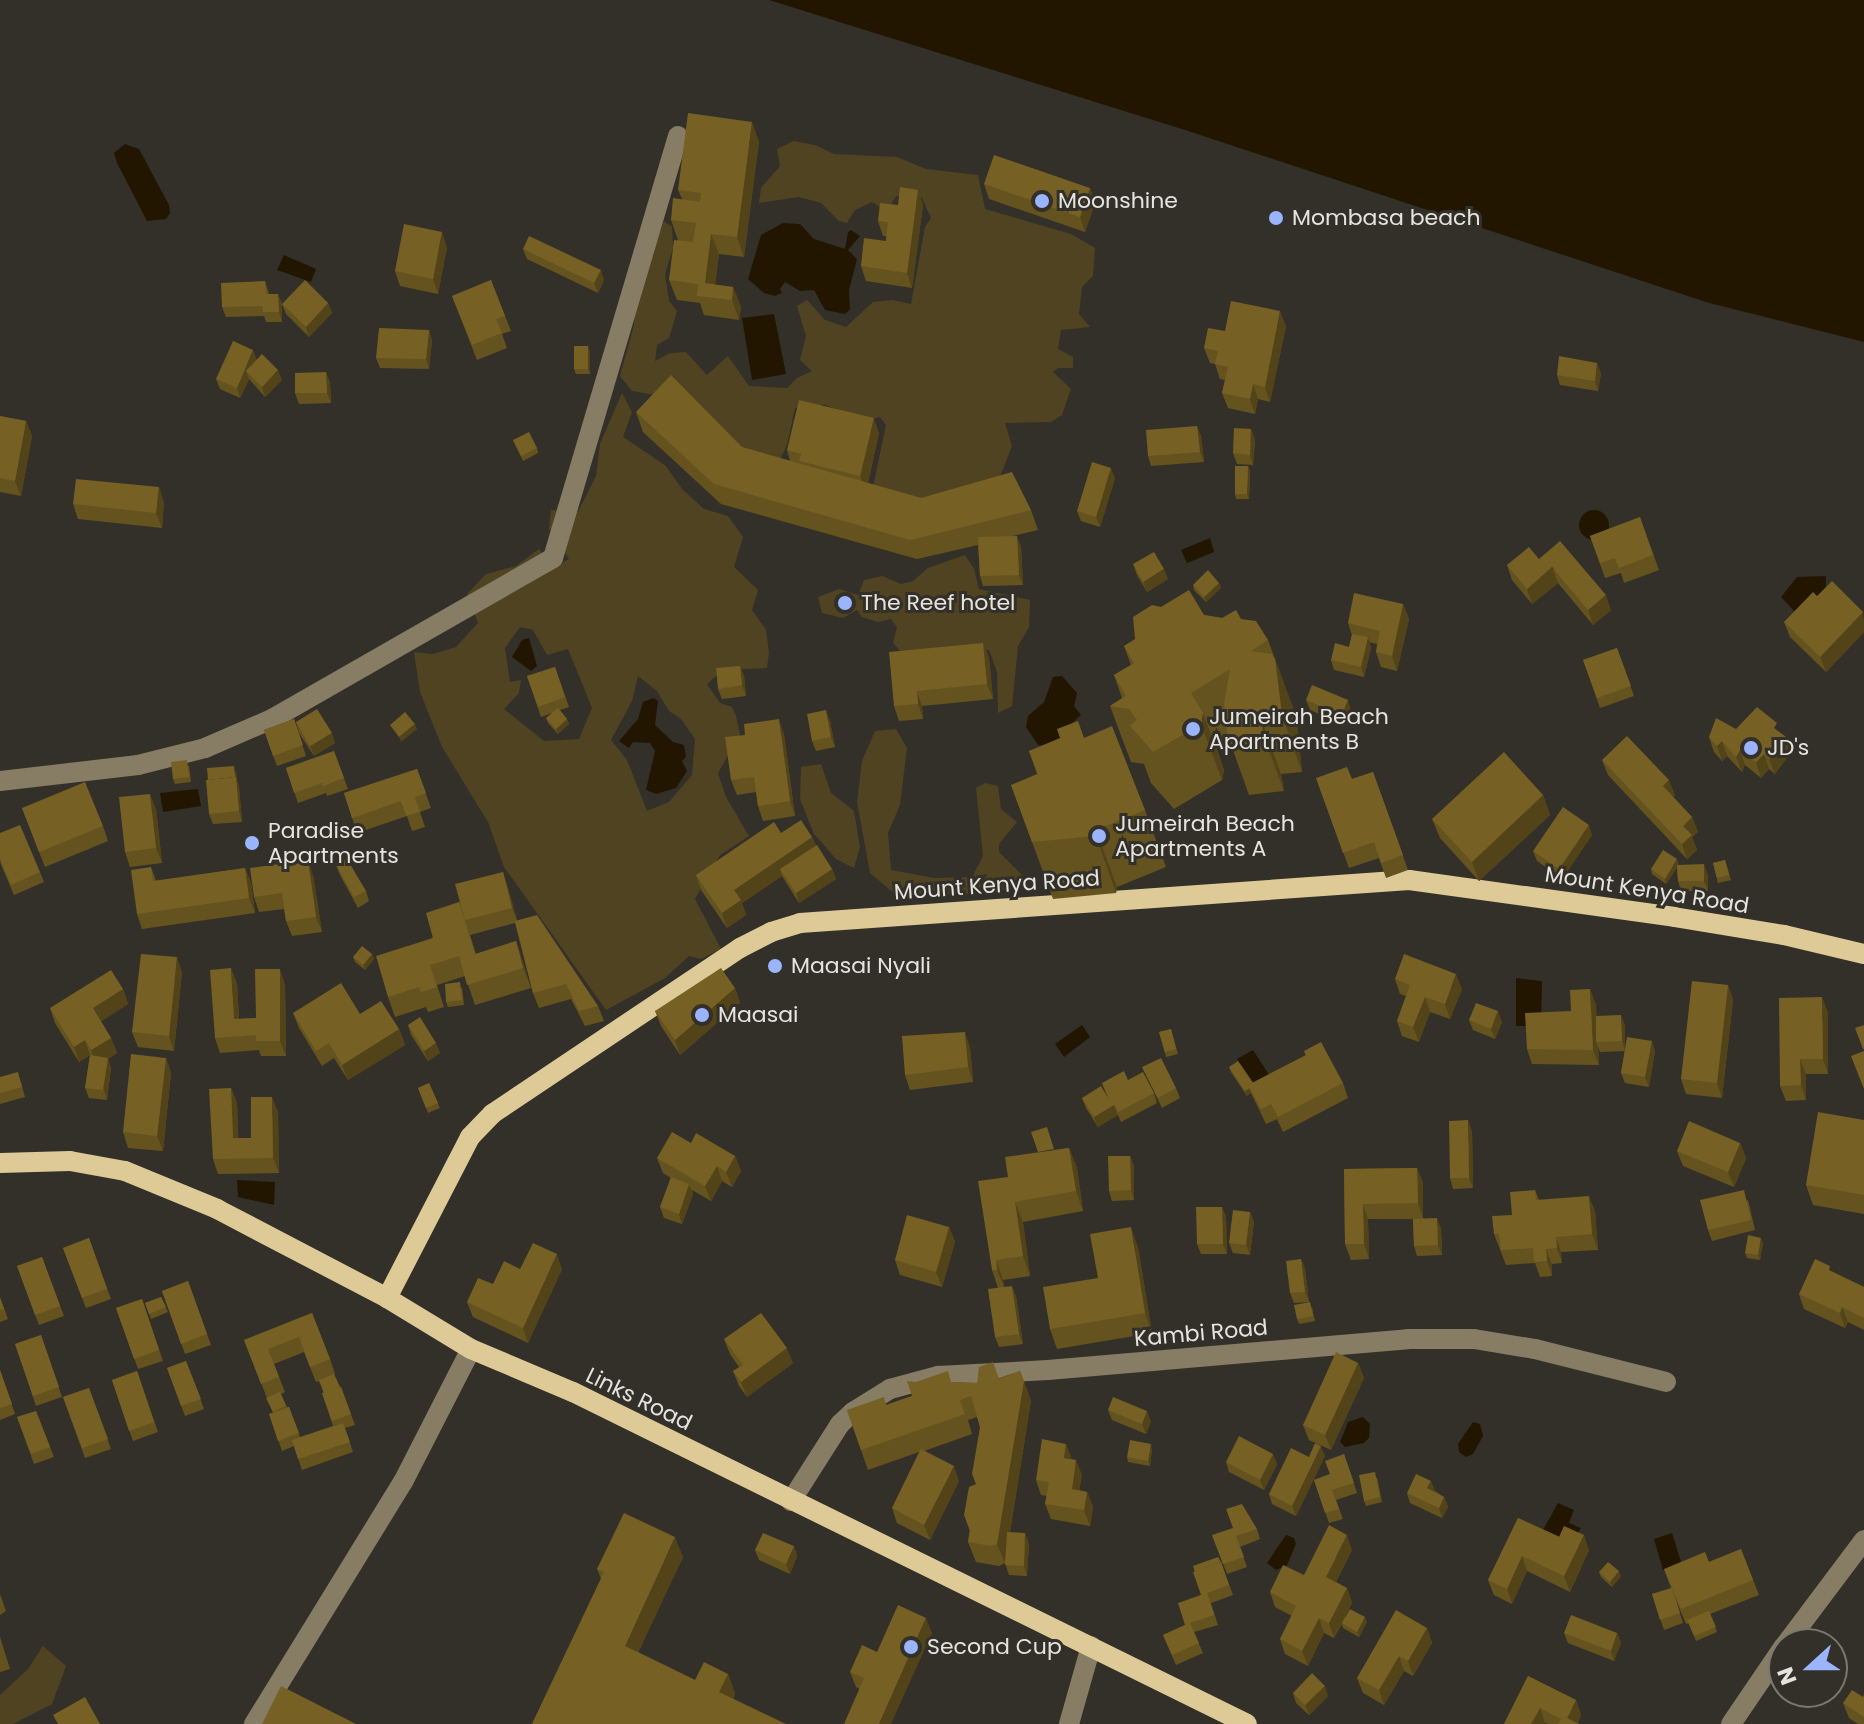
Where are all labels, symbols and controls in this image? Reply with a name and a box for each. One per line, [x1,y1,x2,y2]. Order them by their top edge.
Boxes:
place label: Moonshine [1058,188,1178,214]
marker: Moonshine [1033,192,1051,210]
place label: Mombasa beach [1292,205,1480,231]
marker: Mombasa beach [1267,209,1285,227]
place label: The Reef hotel [861,590,1015,616]
marker: The Reef hotel [836,594,854,612]
place label: Jumeirah Beach Apartments B [1209,703,1389,754]
marker: Jumeirah Beach Apartments B [1184,720,1202,738]
place label: JD's [1767,735,1809,761]
marker: JD's [1742,739,1760,757]
place label: Jumeirah Beach Apartments A [1115,810,1295,862]
place label: Paradise Apartments [268,817,399,868]
marker: Jumeirah Beach Apartments A [1090,827,1108,845]
marker: Paradise Apartments [243,834,261,852]
street label: Mount Kenya Road [1543,861,1751,919]
street label: Mount Kenya Road [893,865,1101,905]
place label: Maasai Nyali [791,953,931,979]
marker: Maasai Nyali [766,957,784,975]
place label: Maasai [718,1002,798,1028]
marker: Maasai [693,1006,711,1024]
street label: Kambi Road [1133,1314,1269,1352]
street label: Links Road [582,1362,696,1436]
north arrow [1768,1628,1848,1708]
place label: Second Cup [927,1634,1062,1660]
marker: Second Cup [902,1638,920,1656]
text: N [1770,1663,1804,1689]

